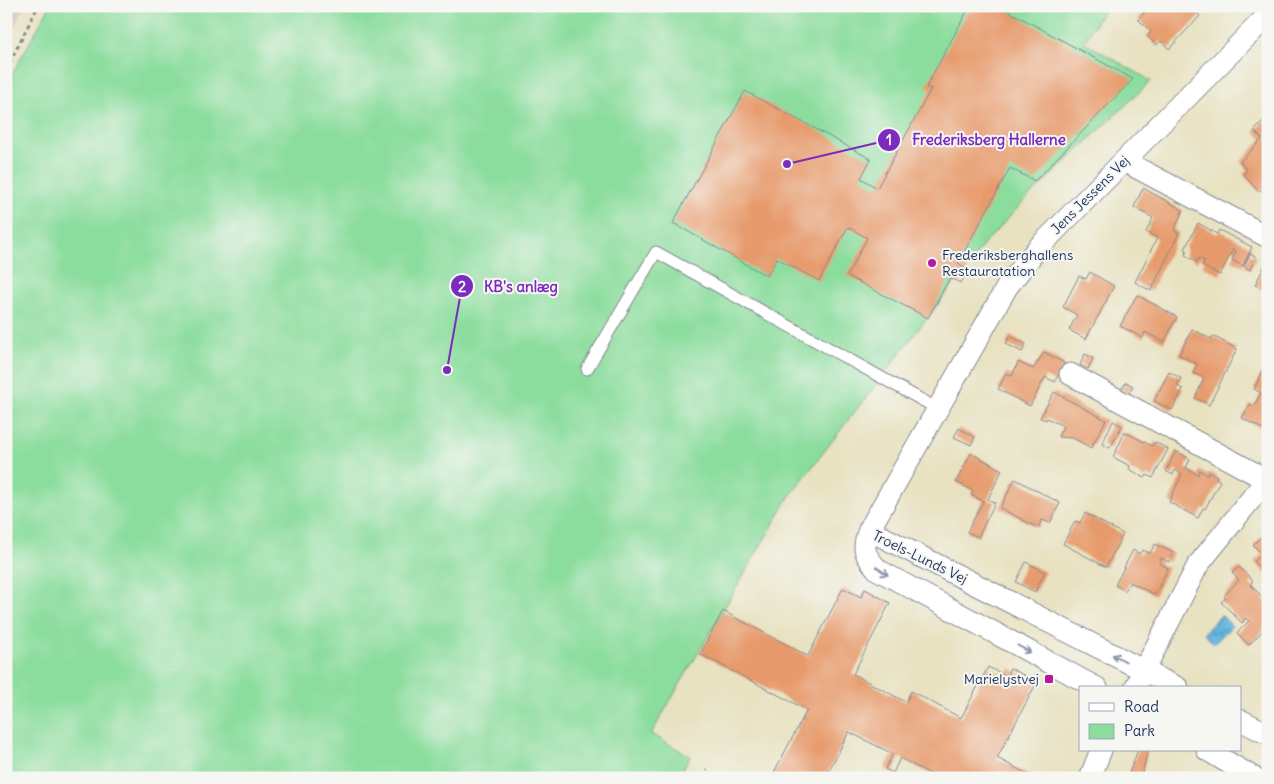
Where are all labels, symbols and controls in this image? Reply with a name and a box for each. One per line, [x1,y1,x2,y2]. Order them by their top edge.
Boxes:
callout: Frederiksberg Hallerne [877,125,1075,155]
text: 1 [886,130,892,149]
text: Frederiksberg Hallerne [912,130,1066,150]
street label: Jens Jessens Vej [1047,152,1133,238]
place label: Frederiksberghallens Restauratation [942,246,1073,280]
marker: Frederiksberghallens Restauratation [926,257,938,269]
callout: KB's anlæg [449,271,568,301]
text: 2 [458,277,466,296]
text: KB's anlæg [484,277,558,297]
street label: Troels-Lunds Vej [870,526,970,588]
one-way arrow [875,566,889,576]
one-way arrow [1016,645,1031,654]
one-way arrow [1112,653,1127,663]
place label: Marielystvej [964,670,1039,688]
marker: Marielystvej [1043,673,1055,685]
legend [1079,686,1242,752]
text: Road [1124,697,1159,716]
text: Park [1124,721,1155,740]

